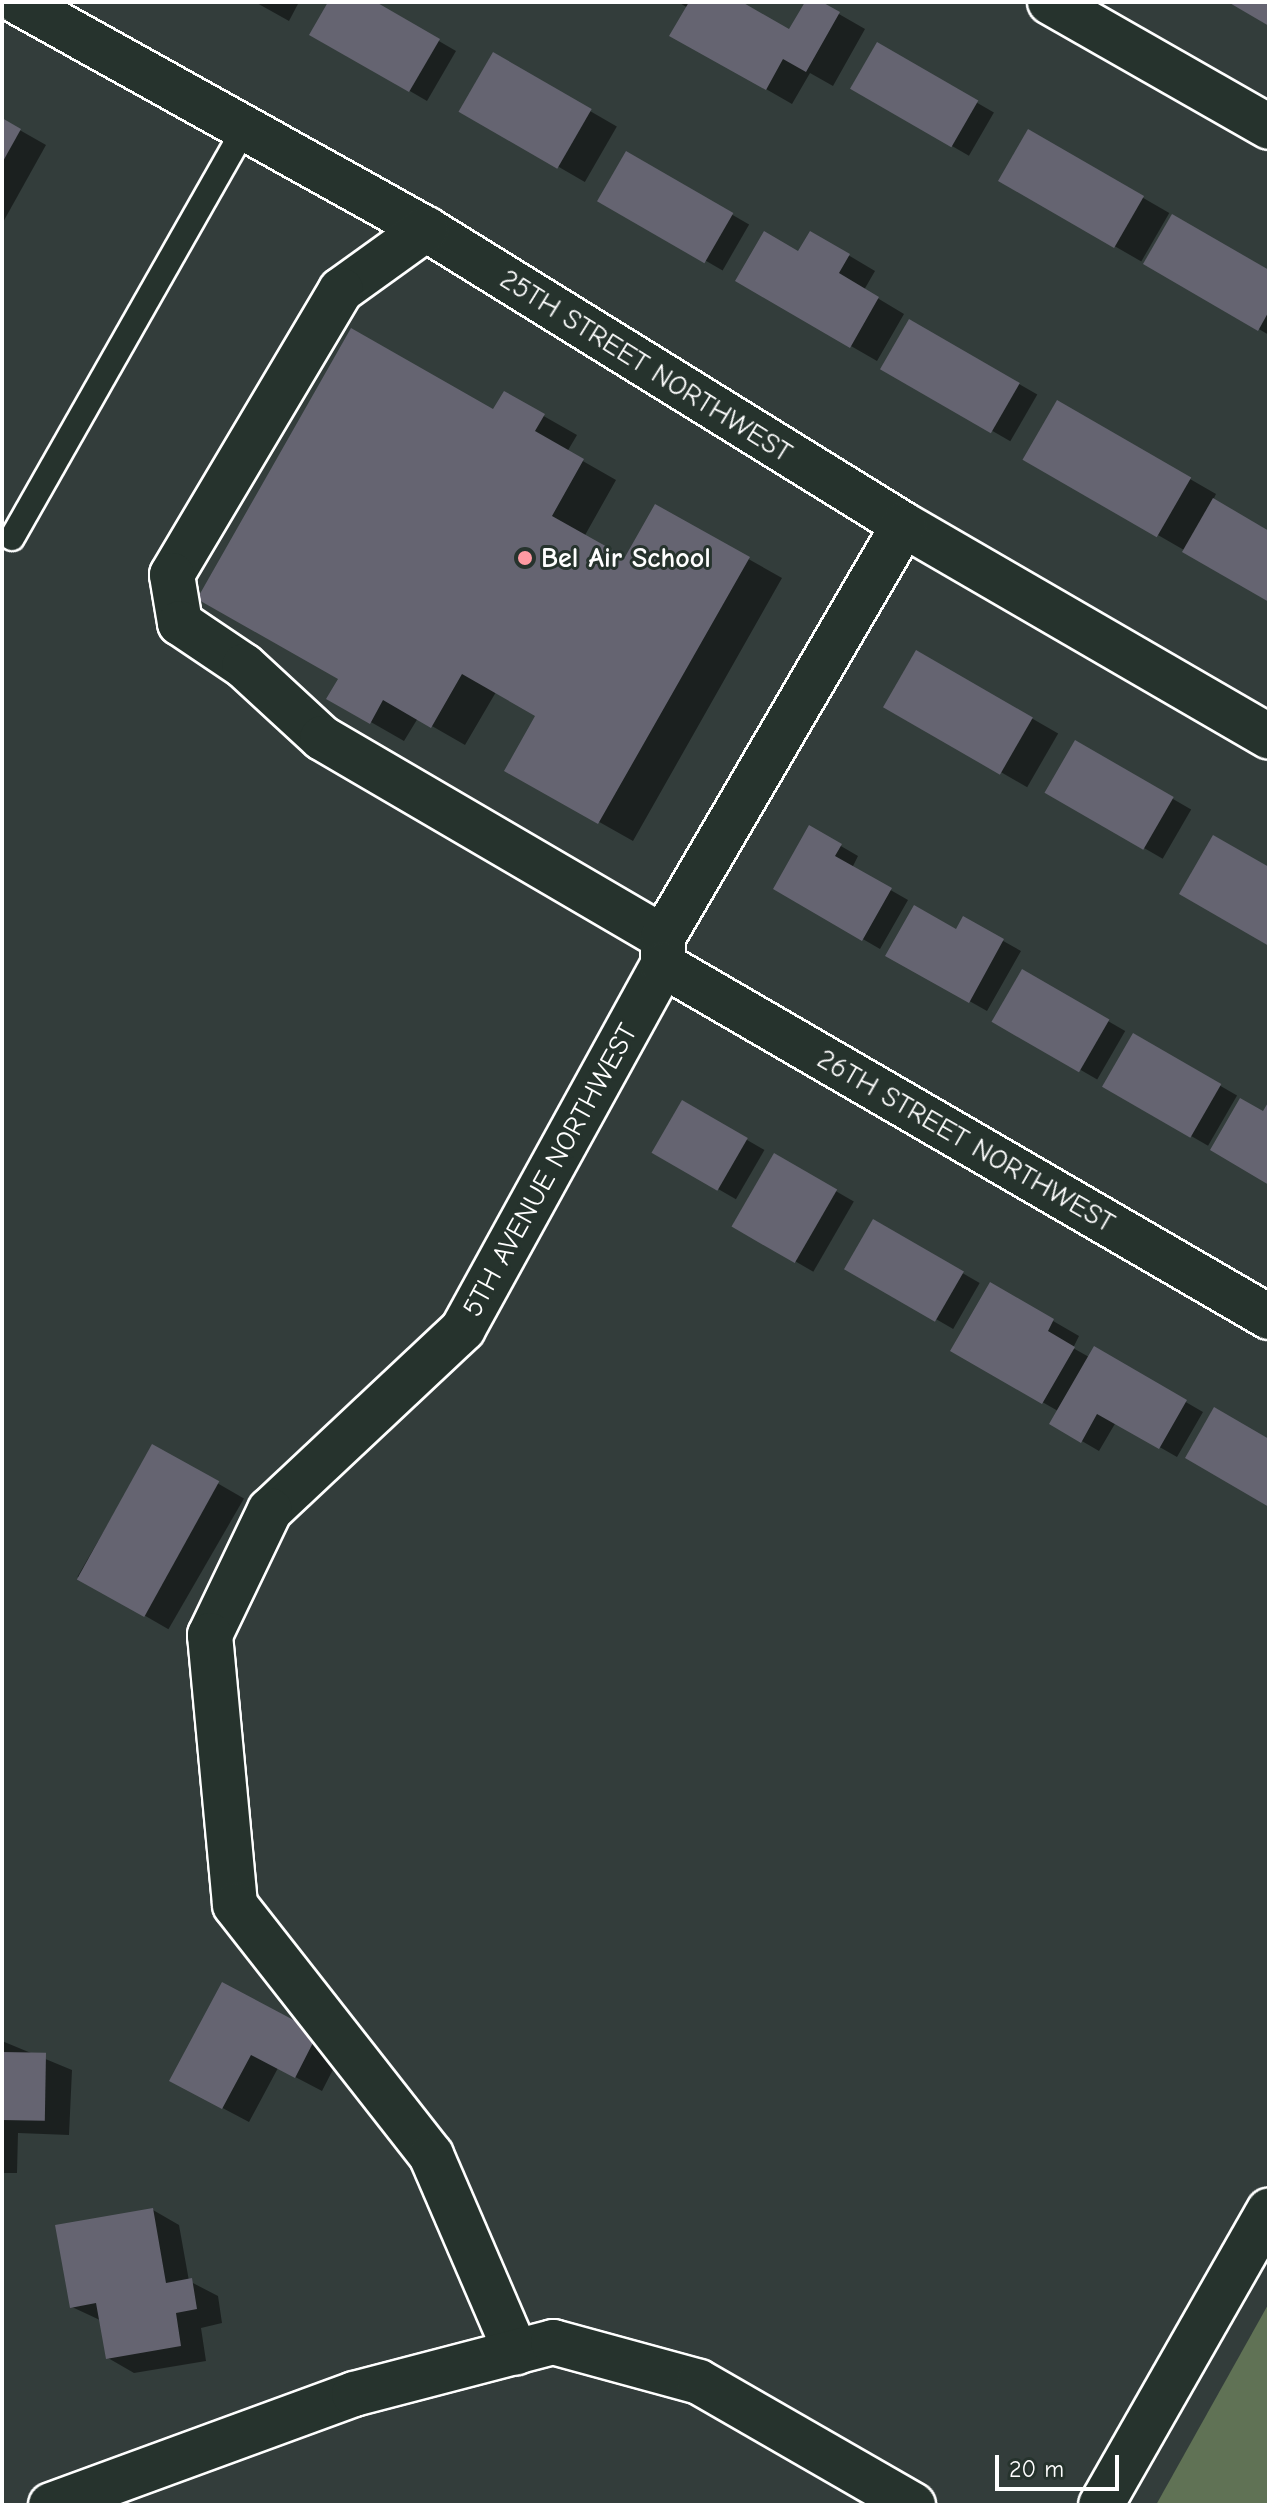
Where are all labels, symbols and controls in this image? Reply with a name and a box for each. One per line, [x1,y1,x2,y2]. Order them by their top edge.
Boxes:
street label: 25TH STREET NORTHWEST [494,262,798,470]
place label: Bel Air School [541,541,711,575]
marker: Bel Air School [516,549,534,567]
street label: 5TH AVENUE NORTHWEST [455,1018,645,1322]
street label: 26TH STREET NORTHWEST [811,1042,1121,1240]
scale bar [999,2439,1123,2489]
text: 20 m [1009,2455,1064,2483]

